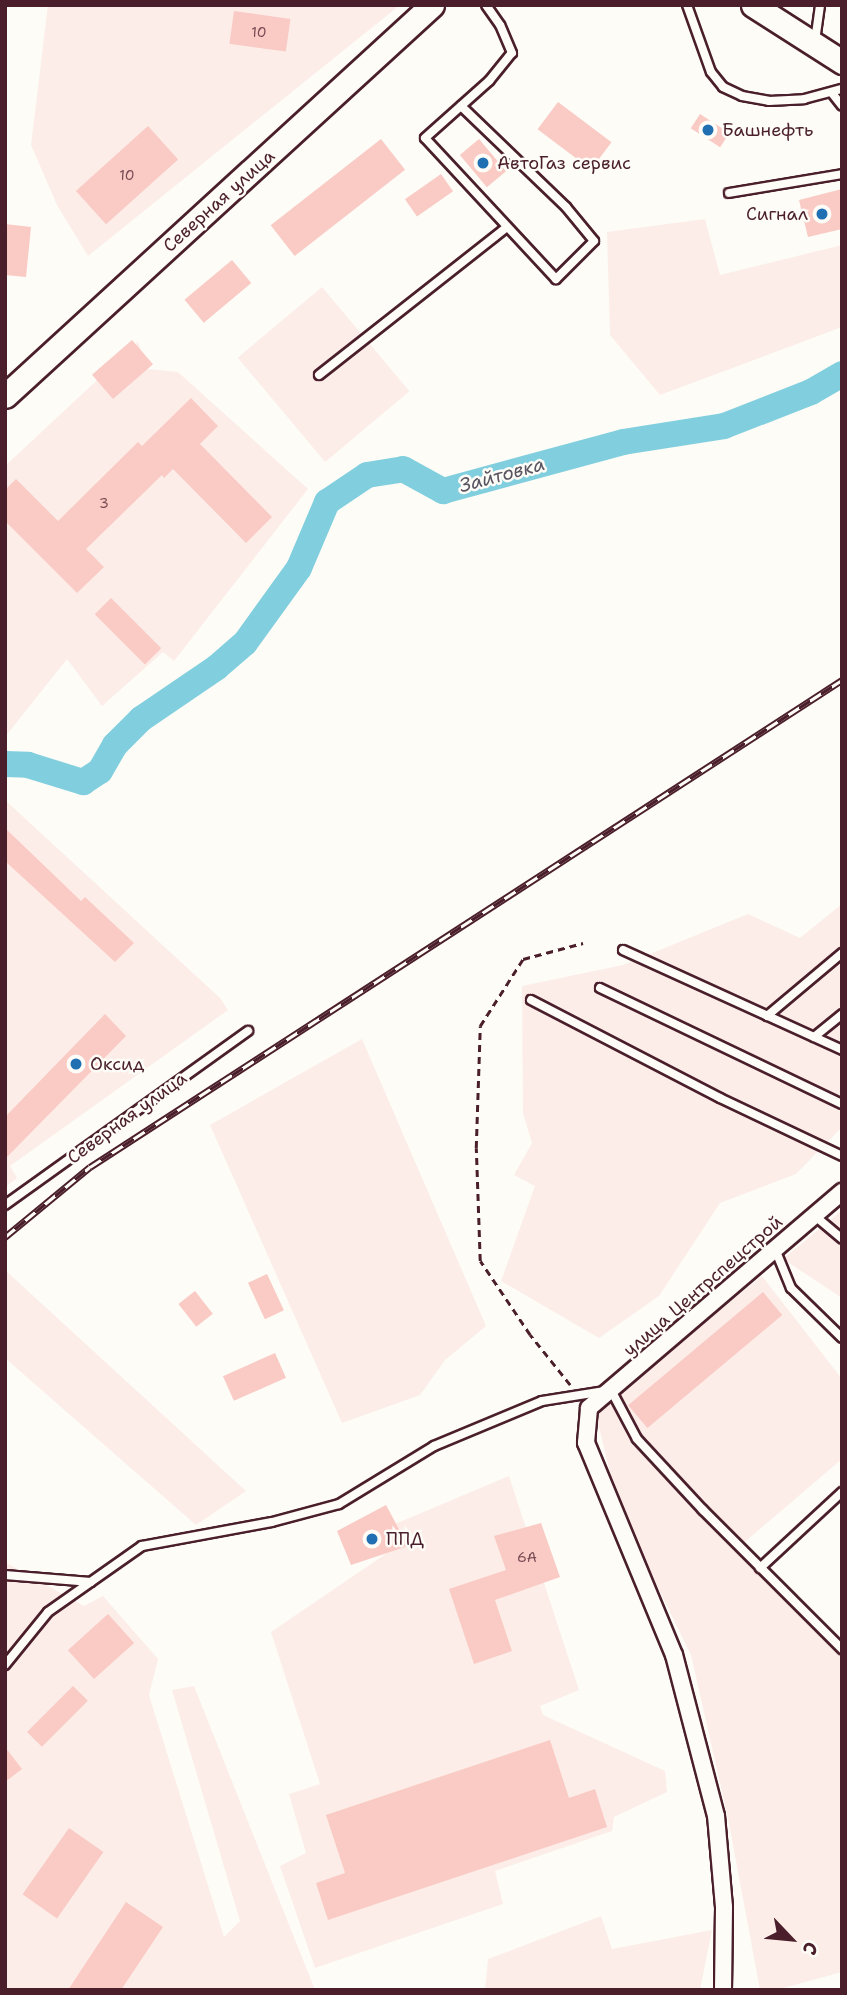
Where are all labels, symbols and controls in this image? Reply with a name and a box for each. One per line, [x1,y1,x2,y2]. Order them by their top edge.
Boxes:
house number: 10 [251,24,267,40]
place label: Башнефть [722,119,813,141]
marker: Башнефть [700,122,716,138]
street label: Северная улица [159,145,279,257]
place label: АвтоГаз сервис [497,152,631,174]
marker: АвтоГаз сервис [475,155,491,171]
house number: 10 [119,167,135,183]
place label: Сигнал [746,203,808,225]
marker: Сигнал [814,206,830,222]
water label: Зайтовка [457,453,547,497]
house number: 3 [99,495,109,511]
place label: Оксид [90,1053,144,1075]
marker: Оксид [68,1056,84,1072]
street label: Северная улица [63,1067,191,1169]
street label: улица Центрспецстрой [619,1211,787,1361]
place label: ППД [386,1528,424,1550]
marker: ППД [364,1531,380,1547]
house number: 6А [517,1549,537,1565]
north arrow [756,1904,826,1974]
text: С [797,1938,824,1959]

